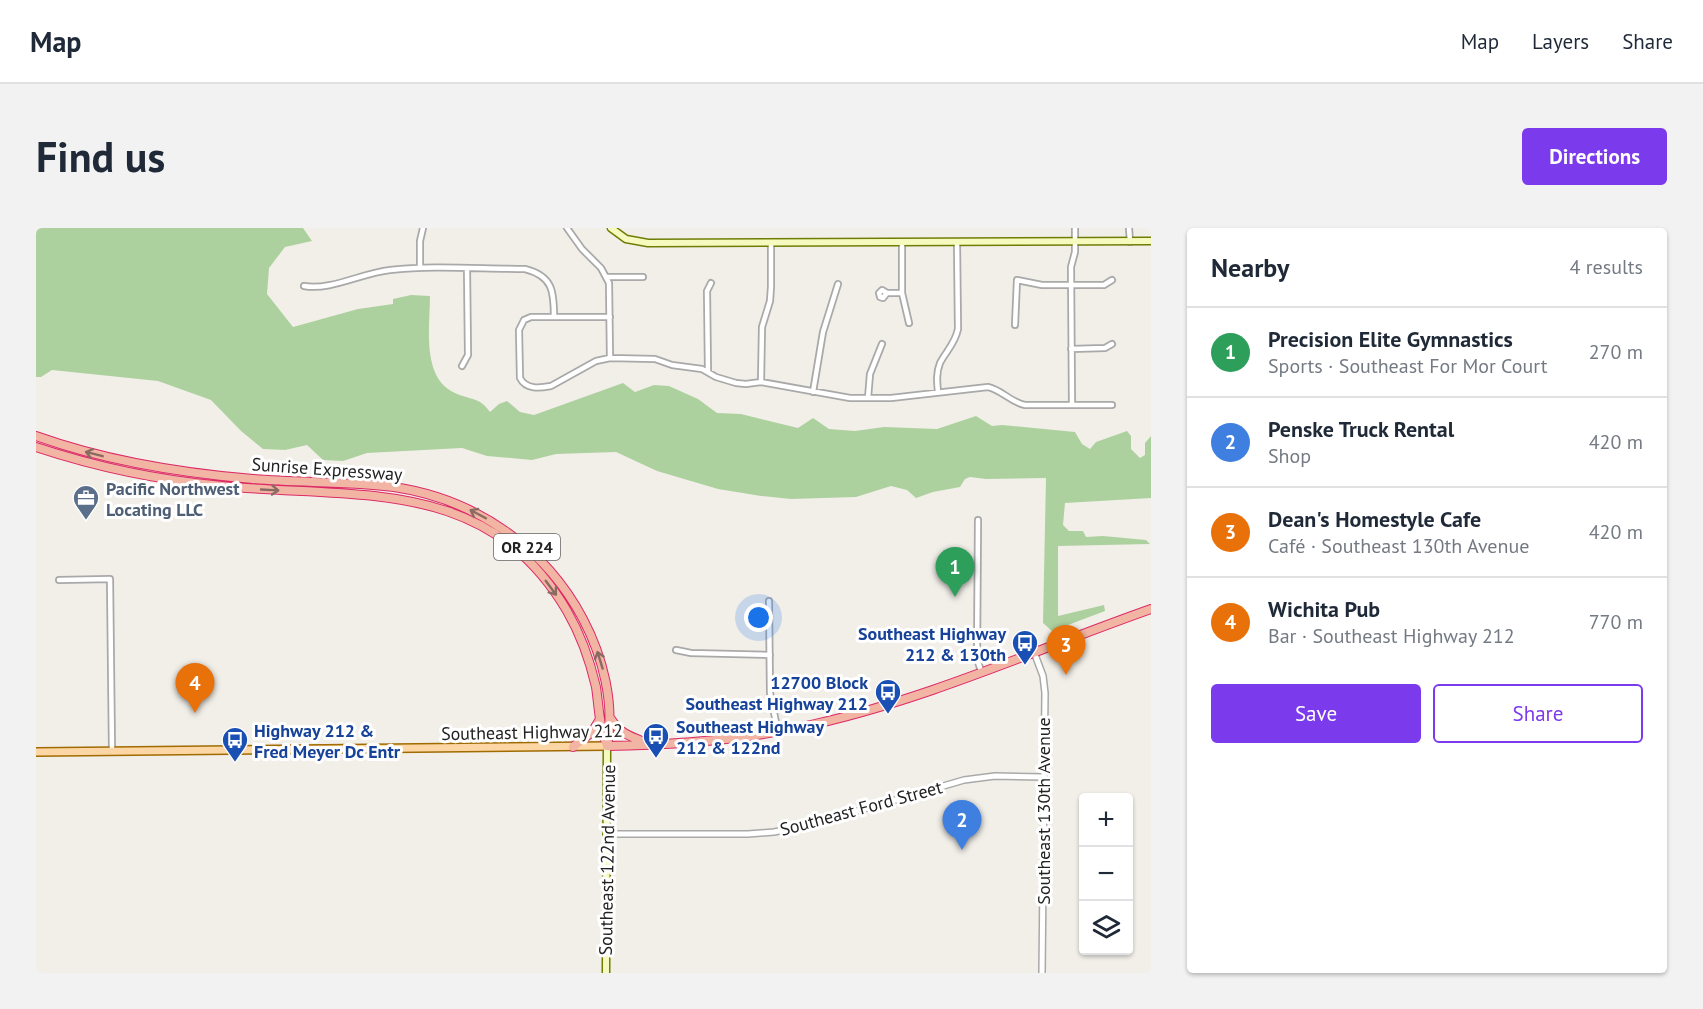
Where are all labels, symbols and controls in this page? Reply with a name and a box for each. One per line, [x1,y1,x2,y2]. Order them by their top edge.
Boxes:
text: Map [30,23,81,60]
text: Map [1461,28,1499,55]
text: Layers [1532,28,1589,55]
text: Share [1622,28,1673,55]
button: Directions [1522,128,1667,185]
text: Find us [36,129,165,184]
text: Nearby [1211,251,1289,284]
text: 4 results [1570,254,1643,280]
text: Precision Elite Gymnastics [1268,325,1513,353]
text: 1 [1225,339,1236,365]
text: 270 m [1589,339,1643,365]
text: Sports · Southeast For Mor Court [1268,353,1548,379]
text: Penske Truck Rental [1268,415,1454,443]
text: 2 [1225,429,1236,455]
text: 420 m [1589,429,1643,455]
text: Shop [1268,443,1311,469]
one-way arrow [85,447,104,459]
street label: Sunrise Expressway [251,452,404,486]
place label: Pacific Northwest Locating LLC [106,477,240,521]
office icon: Pacific Northwest Locating LLC [71,483,101,521]
one-way arrow [259,484,279,495]
text: Dean's Homestyle Cafe [1268,505,1481,533]
one-way arrow [470,508,488,519]
text: 3 [1225,519,1236,545]
text: 420 m [1589,519,1643,545]
text: Café · Southeast 130th Avenue [1268,533,1529,559]
road number: OR 224 [494,534,560,560]
pin: 1 [936,548,974,597]
one-way arrow [545,580,557,596]
text: Wichita Pub [1268,595,1380,623]
your location [744,603,773,632]
text: 4 [1225,609,1236,635]
text: 770 m [1589,609,1643,635]
place label: Southeast Highway 212 & 130th [858,622,1006,666]
text: Bar · Southeast Highway 212 [1268,623,1515,649]
pin: 3 [1046,626,1086,675]
bus stop icon: Southeast Highway 212 & 130th [1010,628,1040,666]
one-way arrow [593,651,604,670]
pin: 4 [176,664,214,713]
place label: 12700 Block Southeast Highway 212 [685,671,868,715]
bus stop icon: 12700 Block Southeast Highway 212 [873,677,903,715]
button: Save [1211,684,1421,743]
button: Share [1433,684,1643,743]
place label: Southeast Highway 212 & 122nd [676,715,824,759]
street label: Southeast 130th Avenue [1032,717,1055,905]
place label: Highway 212 & Fred Meyer Dc Entr [254,719,401,763]
street label: Southeast Highway 212 [441,719,623,745]
bus stop icon: Southeast Highway 212 & 122nd [641,721,671,759]
bus stop icon: Highway 212 & Fred Meyer Dc Entr [220,725,250,763]
street label: Southeast 122nd Avenue [594,764,620,956]
street label: Southeast Ford Street [777,775,945,841]
map controls [1079,793,1133,955]
button: + [1079,793,1133,847]
pin: 2 [942,800,982,850]
button: − [1079,847,1133,901]
button: layers [1079,901,1133,955]

